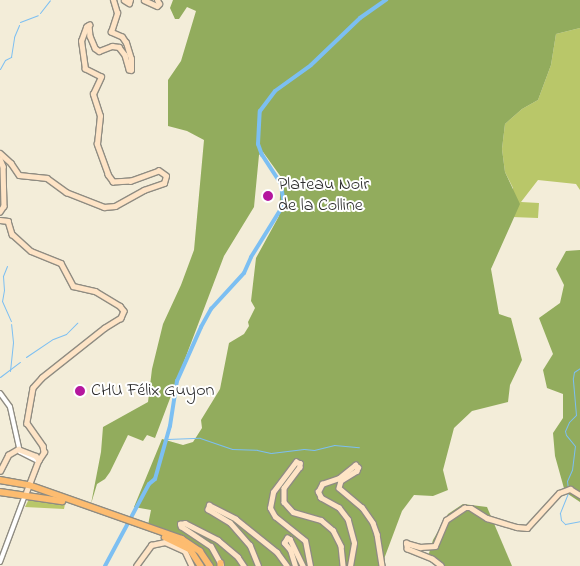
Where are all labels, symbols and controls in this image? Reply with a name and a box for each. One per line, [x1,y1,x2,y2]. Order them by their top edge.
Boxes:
place label: Plateau Noir de la Colline [278,175,369,218]
marker: Plateau Noir de la Colline [262,190,274,202]
place label: CHU Félix Guyon [91,380,214,402]
marker: CHU Félix Guyon [73,384,87,398]

